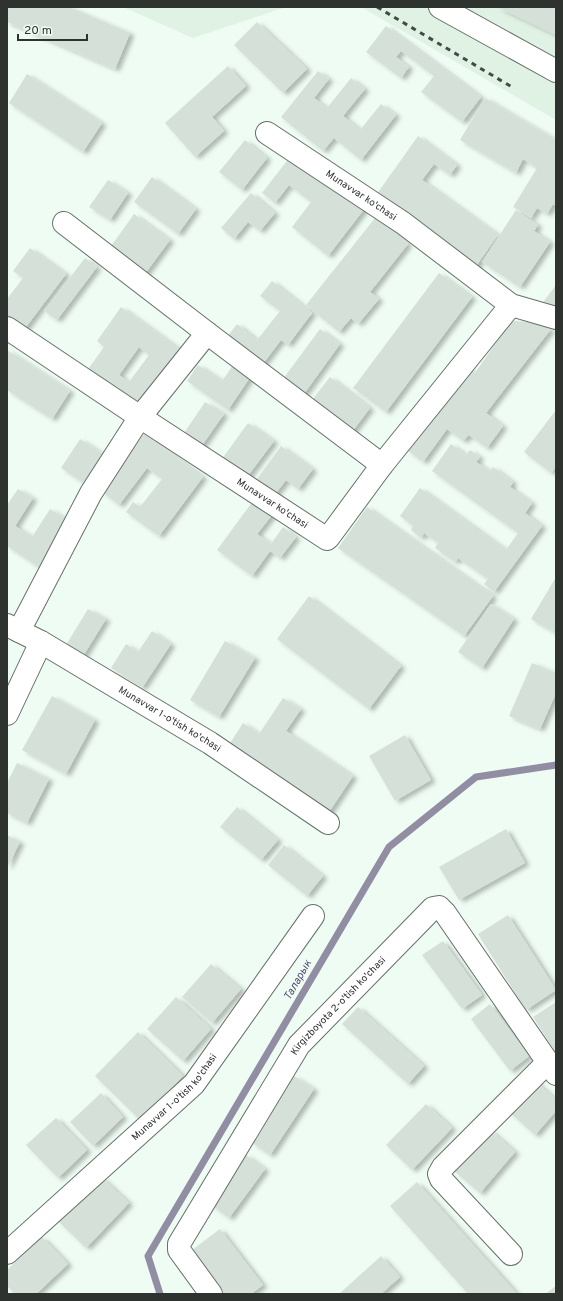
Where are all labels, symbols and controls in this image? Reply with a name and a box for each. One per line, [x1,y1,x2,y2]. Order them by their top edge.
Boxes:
scale bar [18,16,87,42]
text: 20 m [24,23,52,39]
street label: Munavvar ko'chasi [323,167,399,224]
street label: Munavvar ko'chasi [234,475,310,531]
street label: Munavvar 1-o'tish ko'chasi [116,683,223,755]
street label: Kirgizboyota 2-o'tish ko'chasi [288,954,388,1058]
water label: Таларык [281,957,315,1003]
street label: Munavvar 1-o'tish ko'chasi [129,1051,220,1144]

